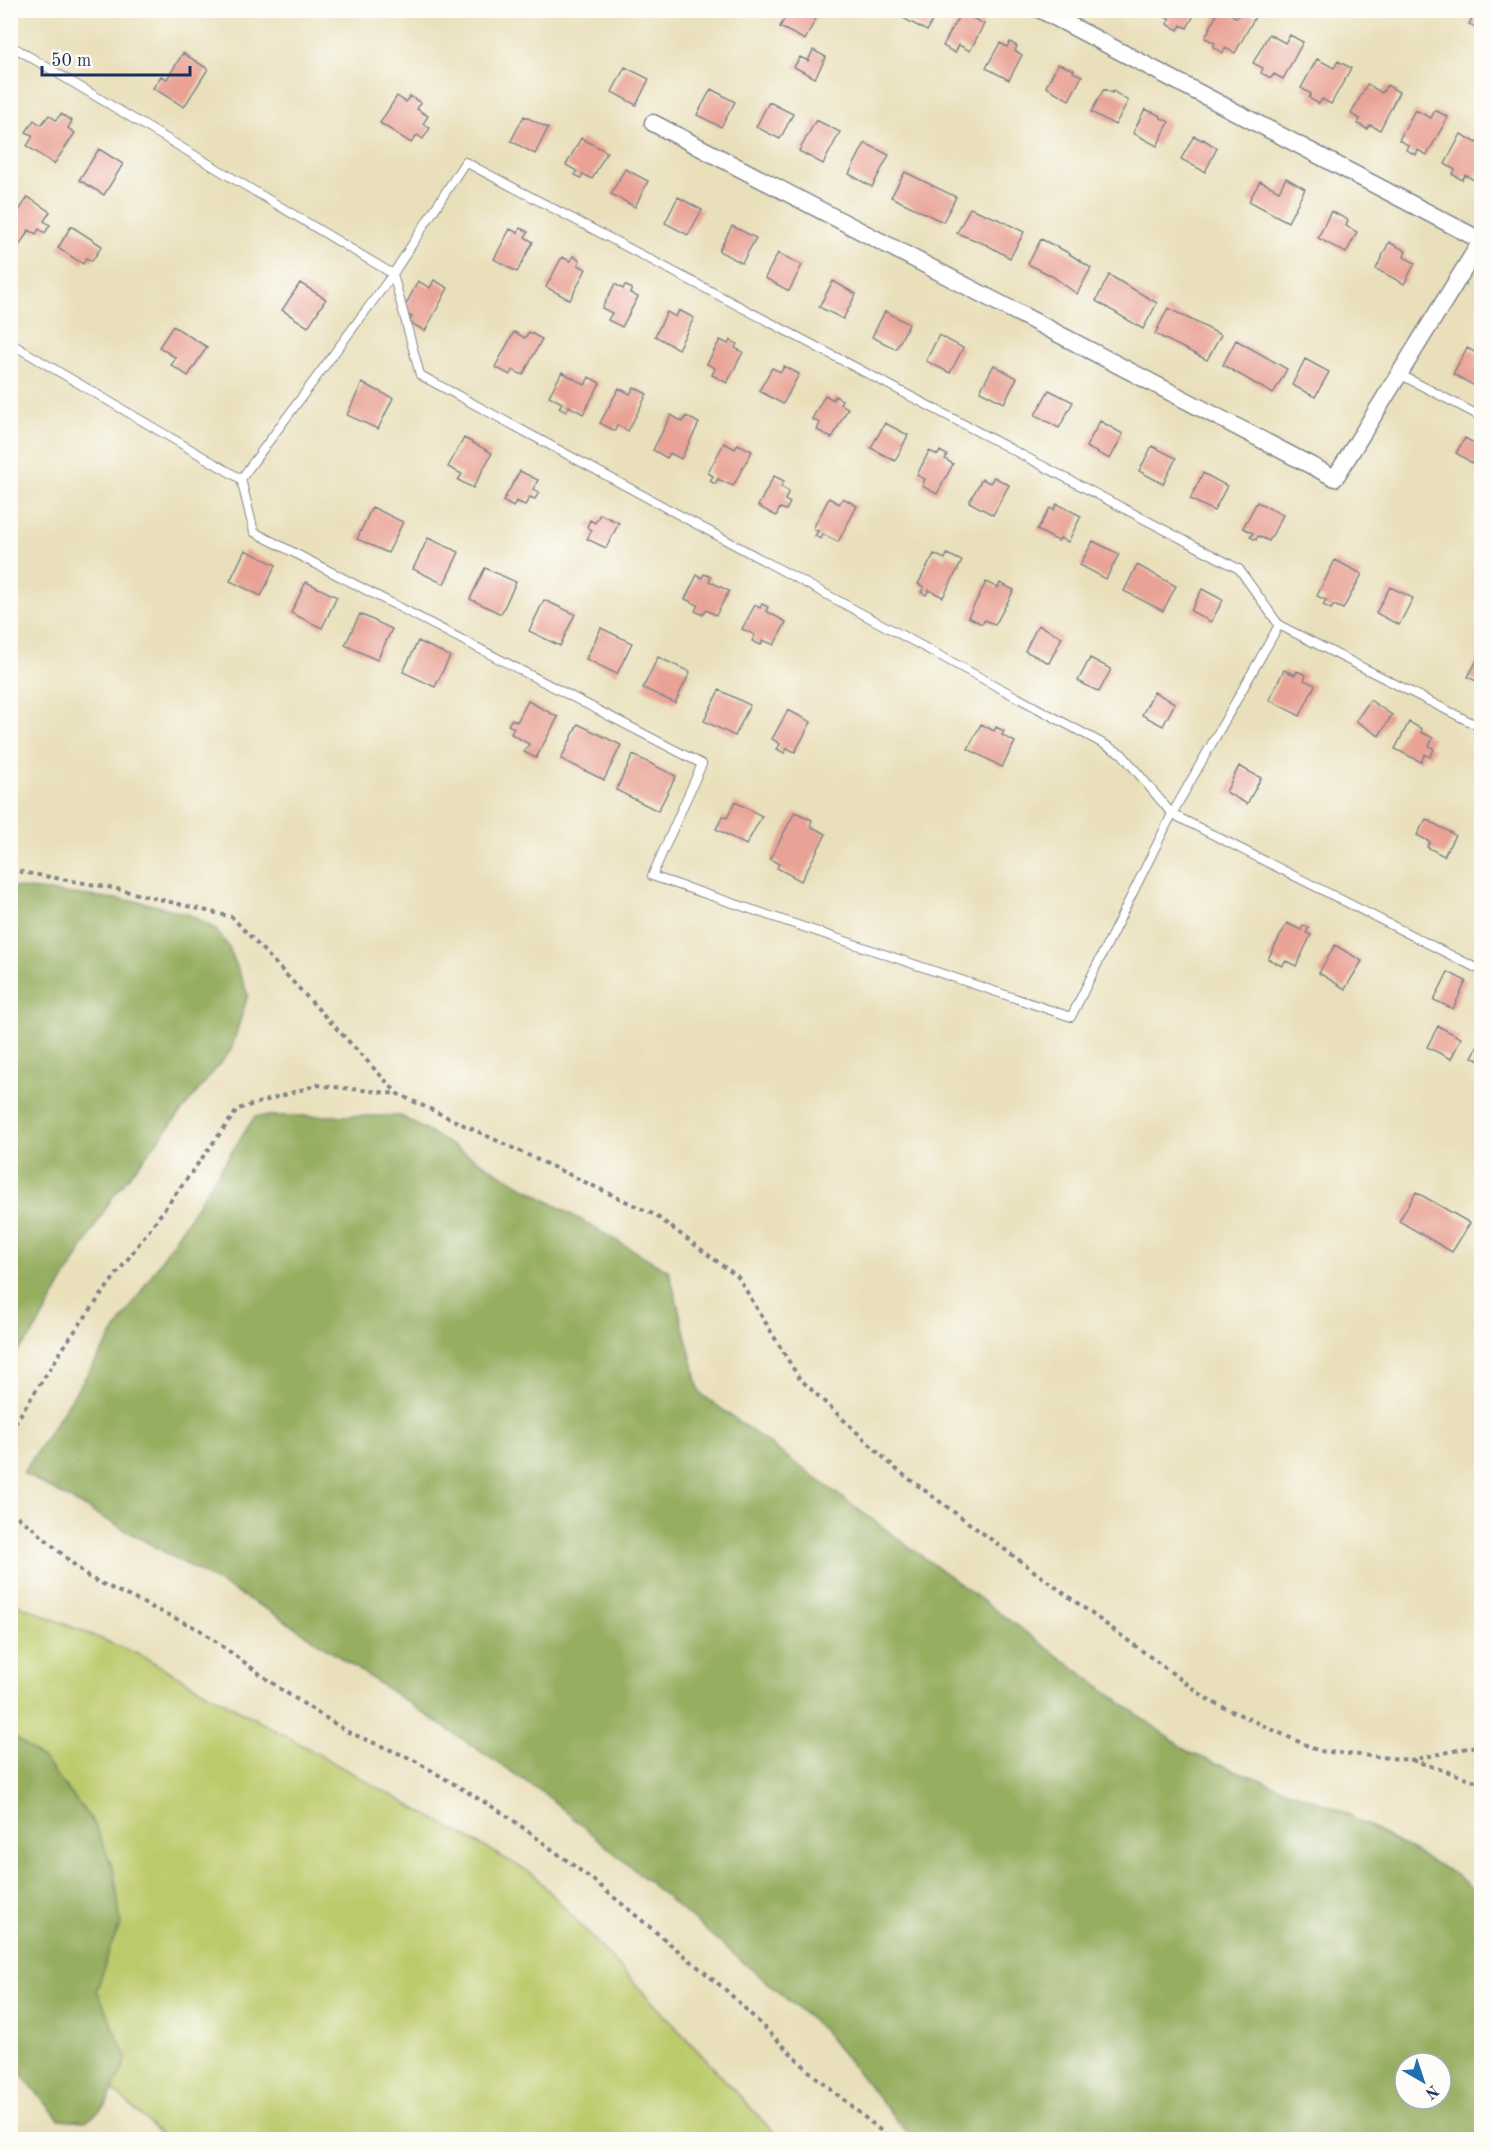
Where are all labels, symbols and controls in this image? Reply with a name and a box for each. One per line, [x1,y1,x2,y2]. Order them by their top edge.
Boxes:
scale bar [42,39,190,77]
text: 50 m [51,52,91,70]
north arrow [1393,2051,1453,2111]
text: N [1421,2081,1441,2102]

